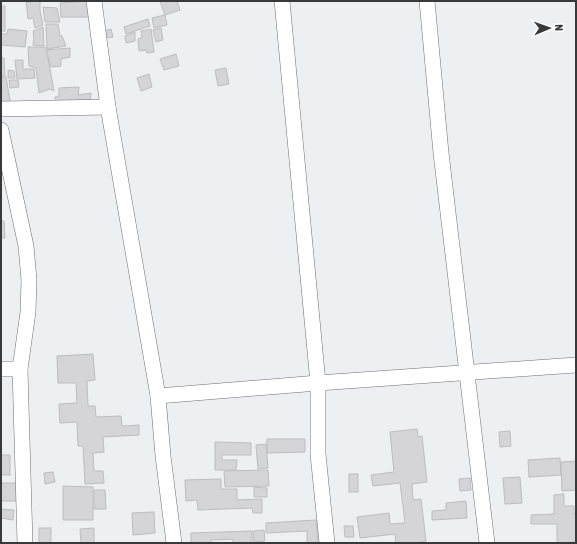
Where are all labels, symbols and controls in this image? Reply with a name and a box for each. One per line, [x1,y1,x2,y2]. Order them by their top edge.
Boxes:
north arrow [529,8,569,48]
text: N [553,24,565,31]

